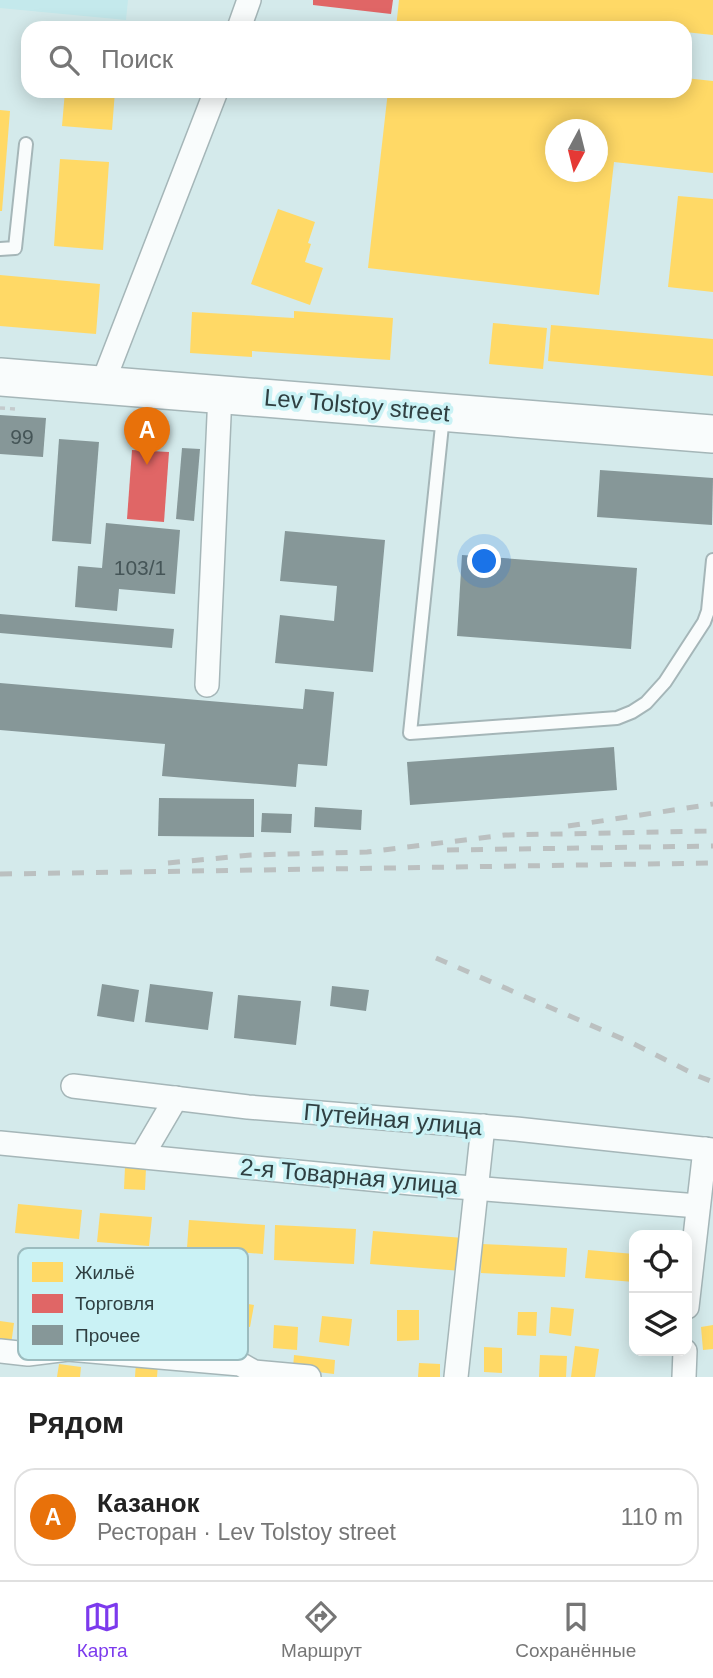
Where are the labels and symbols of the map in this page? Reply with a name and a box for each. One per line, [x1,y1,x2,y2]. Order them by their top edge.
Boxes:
north arrow [545,119,608,182]
street label: Lev Tolstoy street [263,383,451,427]
pin: A [124,407,170,465]
house number: 99 [10,425,34,448]
your location [467,544,501,578]
house number: 103/1 [114,556,166,579]
street label: Путейная улица [303,1098,484,1140]
street label: 2-я Товарная улица [239,1153,460,1199]
legend [18,1248,248,1360]
text: Жильё [75,1262,135,1283]
text: Торговля [75,1293,154,1314]
text: Прочее [75,1325,140,1346]

